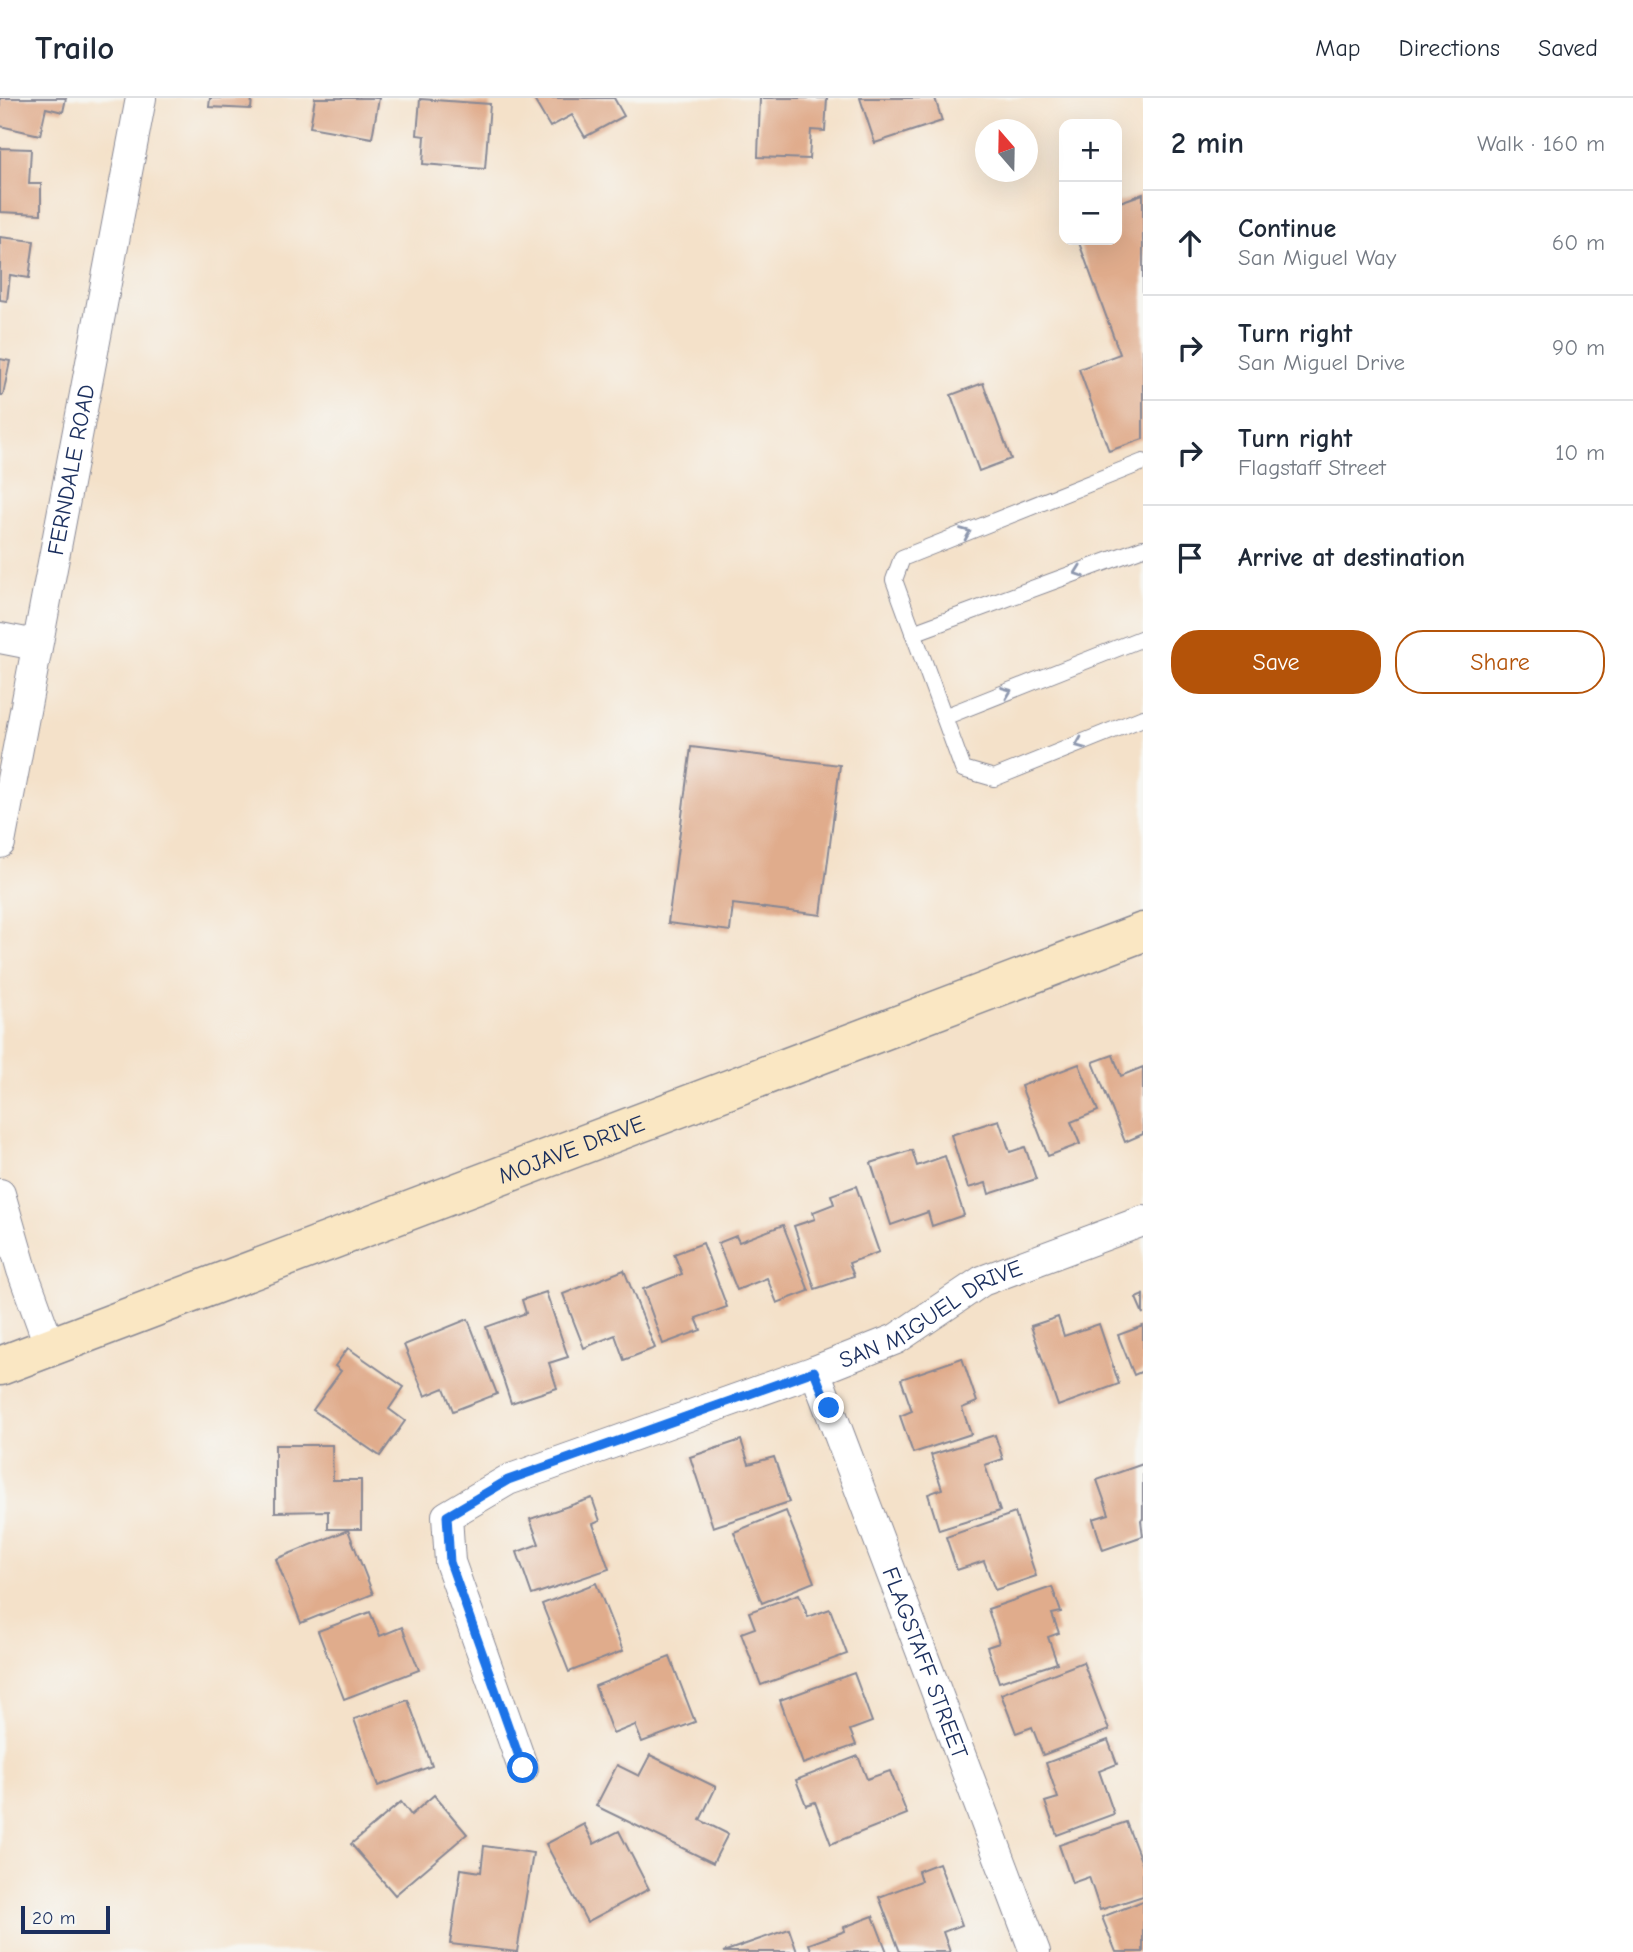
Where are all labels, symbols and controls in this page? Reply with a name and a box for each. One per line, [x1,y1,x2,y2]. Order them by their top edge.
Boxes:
text: Trailo [35,29,114,67]
text: Map [1315,34,1361,62]
text: Directions [1399,34,1500,62]
text: Saved [1538,34,1598,62]
north arrow [975,119,1038,182]
map controls [1059,119,1122,245]
button: + [1059,119,1122,182]
text: 2 min [1171,126,1244,161]
text: Walk · 160 m [1477,130,1605,157]
button: − [1059,182,1122,245]
text: Continue [1238,214,1336,244]
icon: ahead [1171,224,1209,262]
text: 60 m [1552,229,1605,256]
text: San Miguel Way [1238,244,1396,271]
text: Turn right [1238,319,1352,349]
icon: right [1171,329,1209,367]
text: 90 m [1552,334,1605,361]
text: San Miguel Drive [1238,349,1405,376]
street label: FERNDALE ROAD [42,382,101,557]
text: Turn right [1238,424,1352,454]
icon: right [1171,434,1209,472]
text: 10 m [1555,439,1605,466]
text: Flagstaff Street [1238,454,1386,481]
one-way arrow [959,527,971,541]
icon: arrive [1171,539,1209,577]
text: Arrive at destination [1238,543,1465,573]
one-way arrow [1074,563,1086,577]
button: Save [1171,630,1381,694]
button: Share [1395,630,1605,694]
one-way arrow [1001,686,1013,700]
one-way arrow [1074,735,1086,749]
street label: MOJAVE DRIVE [495,1110,648,1190]
street label: SAN MIGUEL DRIVE [835,1254,1026,1374]
route end [813,1392,844,1423]
street label: FLAGSTAFF STREET [876,1563,974,1763]
route start [507,1752,538,1783]
scale bar [21,1903,110,1935]
text: 20 m [32,1907,76,1929]

